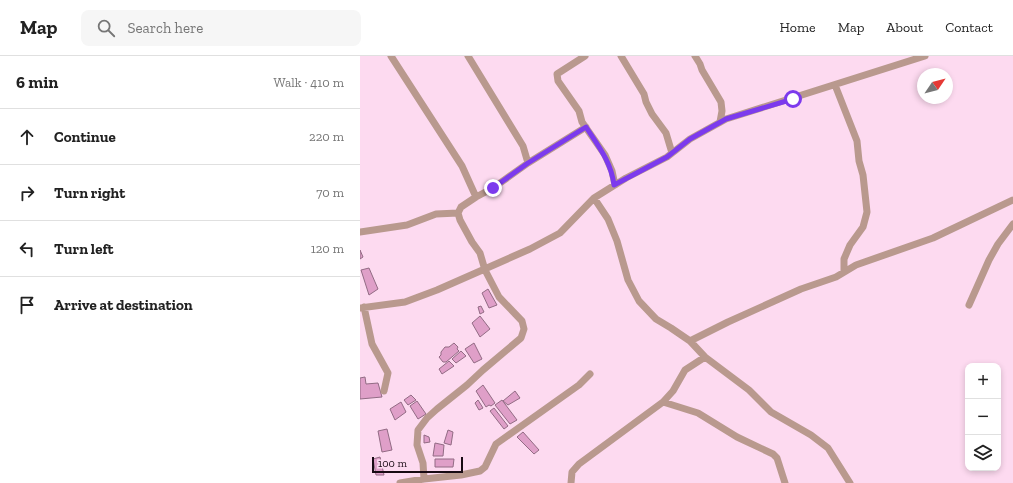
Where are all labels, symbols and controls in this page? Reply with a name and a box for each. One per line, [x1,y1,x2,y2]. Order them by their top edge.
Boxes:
search box [81,10,361,46]
text: Map [20,16,57,39]
icon: search [95,17,117,39]
text: Search here [127,19,203,37]
text: Home [780,19,816,36]
text: Map [838,19,864,36]
text: About [886,19,923,36]
text: Contact [945,19,993,36]
north arrow [917,68,953,104]
text: 6 min [16,72,58,92]
text: Walk · 410 m [274,75,344,90]
route start [784,90,802,108]
icon: ahead [16,126,38,148]
text: Continue [54,128,116,146]
text: 220 m [309,129,344,144]
route end [484,179,502,197]
icon: right [16,182,38,204]
text: Turn right [54,184,125,202]
text: 70 m [316,185,344,200]
icon: left [16,238,38,260]
text: Turn left [54,240,114,258]
text: 120 m [311,241,344,256]
icon: arrive [16,294,38,316]
text: Arrive at destination [54,296,193,314]
map controls [965,363,1001,471]
button: + [965,363,1001,399]
button: − [965,399,1001,435]
button: layers [965,435,1001,471]
scale bar [372,455,463,474]
text: 100 m [378,457,407,470]

